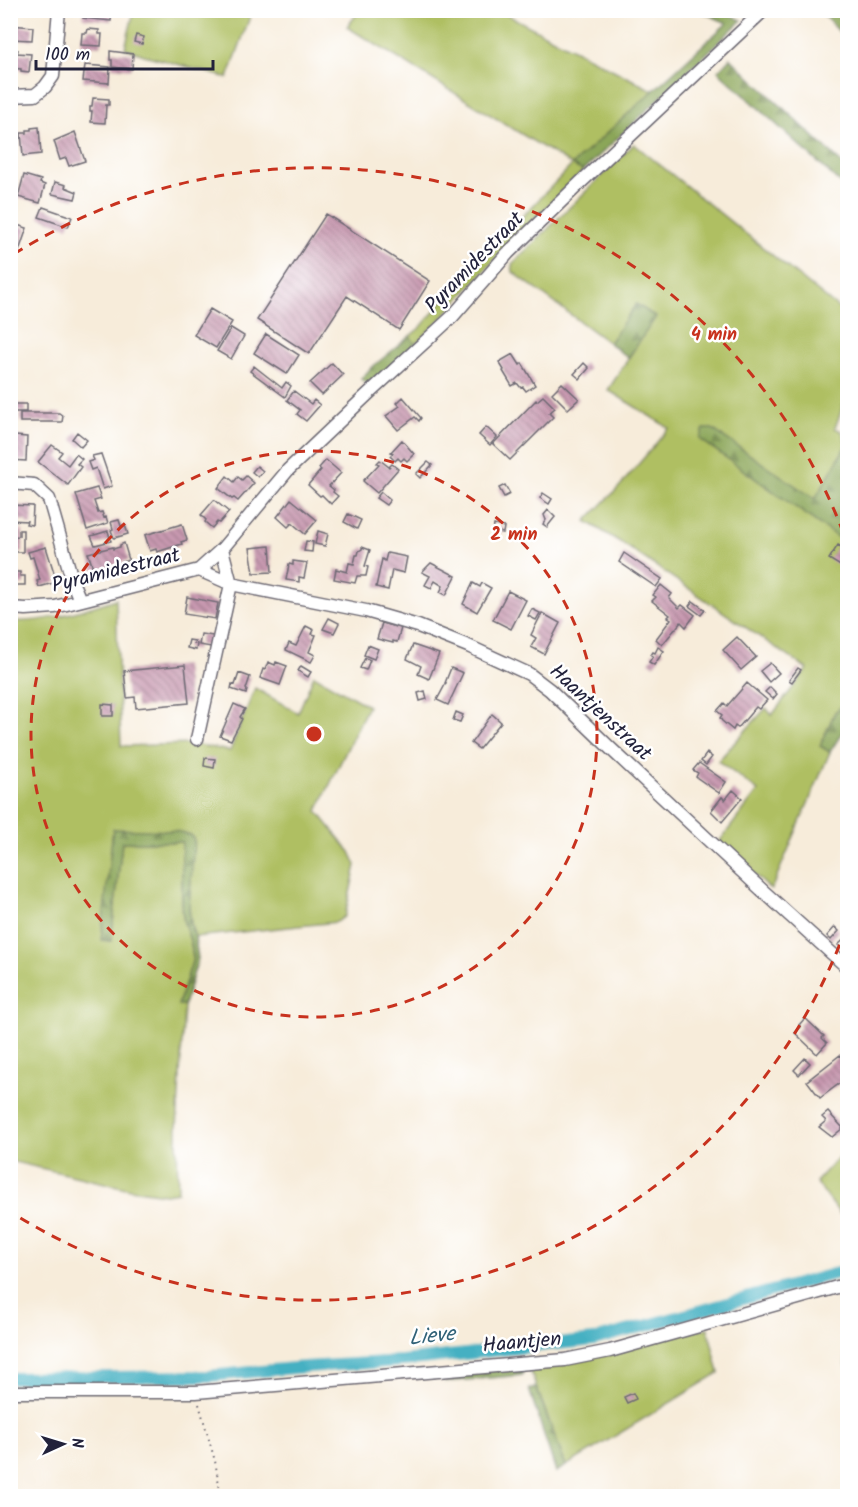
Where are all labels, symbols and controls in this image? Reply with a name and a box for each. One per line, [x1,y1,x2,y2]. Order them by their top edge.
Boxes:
scale bar [36,33,213,71]
text: 100 m [45,41,90,70]
street label: Pyramidestraat [417,204,533,322]
text: 4 min [691,321,737,350]
text: 2 min [491,521,537,550]
street label: Pyramidestraat [48,539,185,603]
street label: Haantjenstraat [541,656,660,770]
centre of rings [304,724,324,744]
water label: Lieve [407,1317,459,1357]
street label: Haantjen [481,1323,563,1363]
north arrow [33,1414,93,1474]
text: N [64,1437,89,1449]

